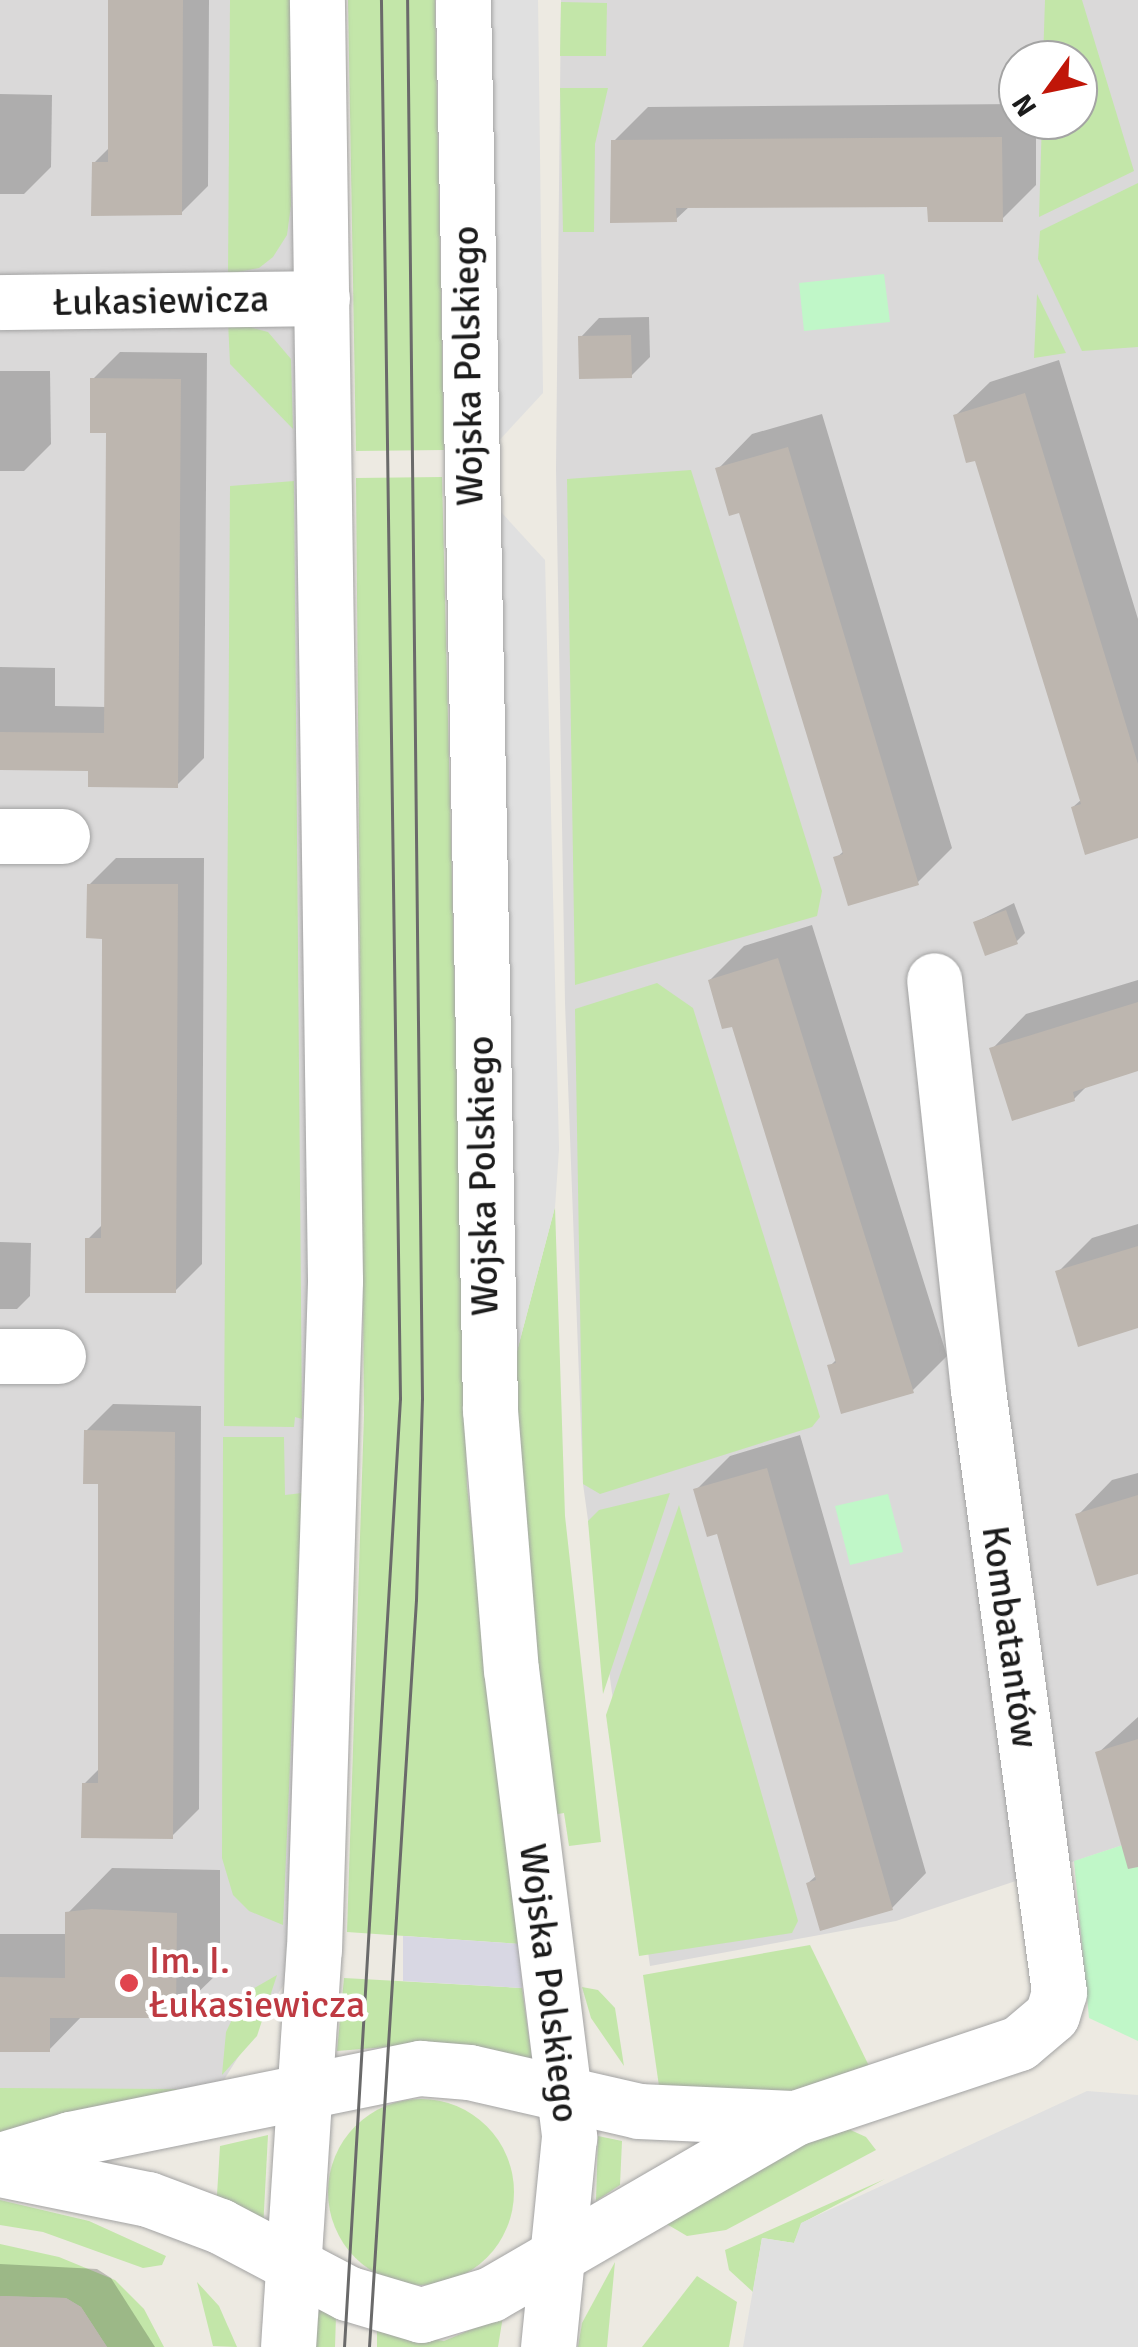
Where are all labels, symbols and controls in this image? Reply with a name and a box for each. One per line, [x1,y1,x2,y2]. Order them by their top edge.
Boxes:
north arrow [998,40,1098,140]
text: N [1005,88,1044,123]
street label: Wojska Polskiego [443,225,493,507]
street label: Łukasiewicza [53,276,269,326]
street label: Wojska Polskiego [458,1035,508,1317]
street label: Kombatantów [972,1523,1048,1751]
street label: Wojska Polskiego [509,1841,589,2125]
place label: Im. I. Łukasiewicza [149,1938,365,2028]
marker: Im. I. Łukasiewicza [118,1972,140,1994]

